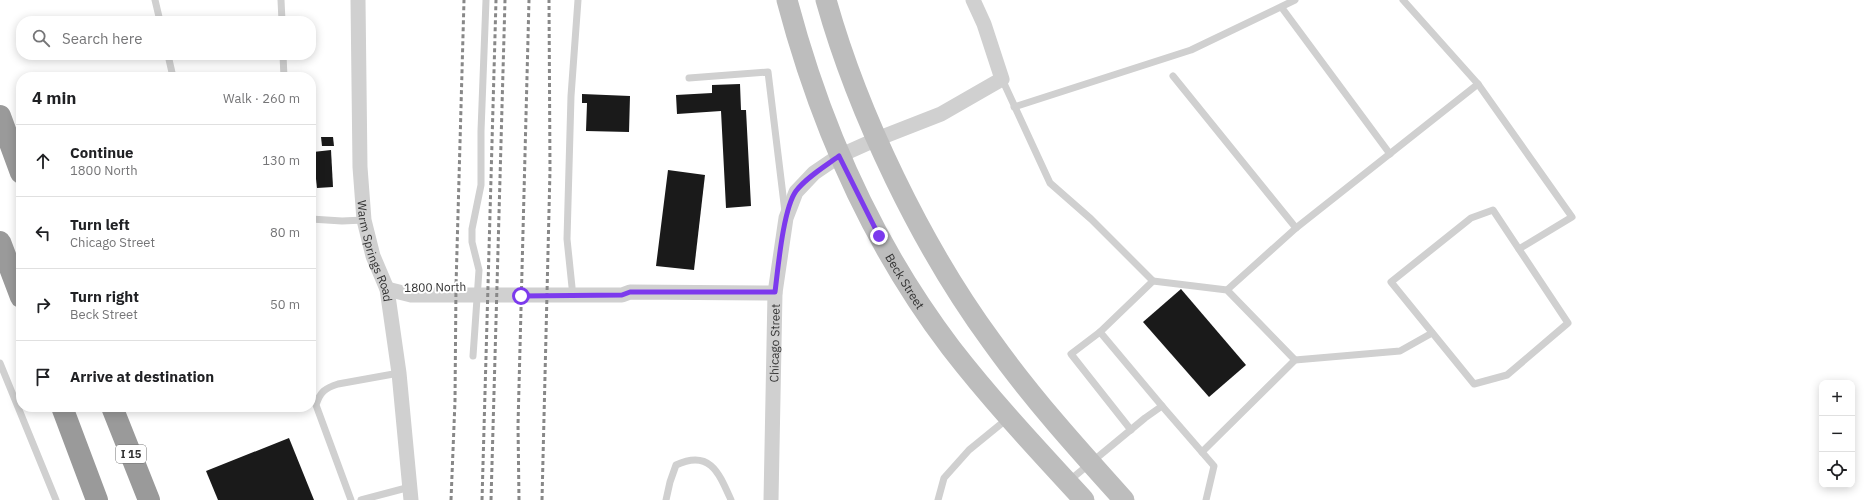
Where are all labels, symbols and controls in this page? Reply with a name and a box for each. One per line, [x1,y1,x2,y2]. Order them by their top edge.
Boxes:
search box [16,16,316,60]
icon: search [30,27,52,49]
text: Search here [62,29,142,48]
text: 4 min [32,87,76,109]
text: Walk · 260 m [223,90,300,107]
text: Continue [70,143,134,162]
icon: ahead [32,150,54,172]
text: 130 m [262,152,300,169]
text: 1800 North [70,162,138,179]
street label: Warm Springs Road [355,200,396,303]
text: Turn left [70,215,130,234]
icon: left [32,222,54,244]
text: 80 m [270,224,300,241]
route end [870,227,888,245]
text: Chicago Street [70,234,155,251]
street label: Beck Street [883,250,928,312]
street label: 1800 North [404,279,466,295]
text: Turn right [70,287,139,306]
route start [512,287,530,305]
icon: right [32,294,54,316]
text: 50 m [270,296,300,313]
street label: Chicago Street [766,304,782,382]
text: Beck Street [70,306,138,323]
icon: arrive [32,366,54,388]
text: Arrive at destination [70,367,214,386]
map controls [1819,380,1855,488]
button: + [1819,380,1855,416]
button: − [1819,416,1855,452]
road number: I 15 [116,445,146,463]
button: locate [1819,452,1855,488]

